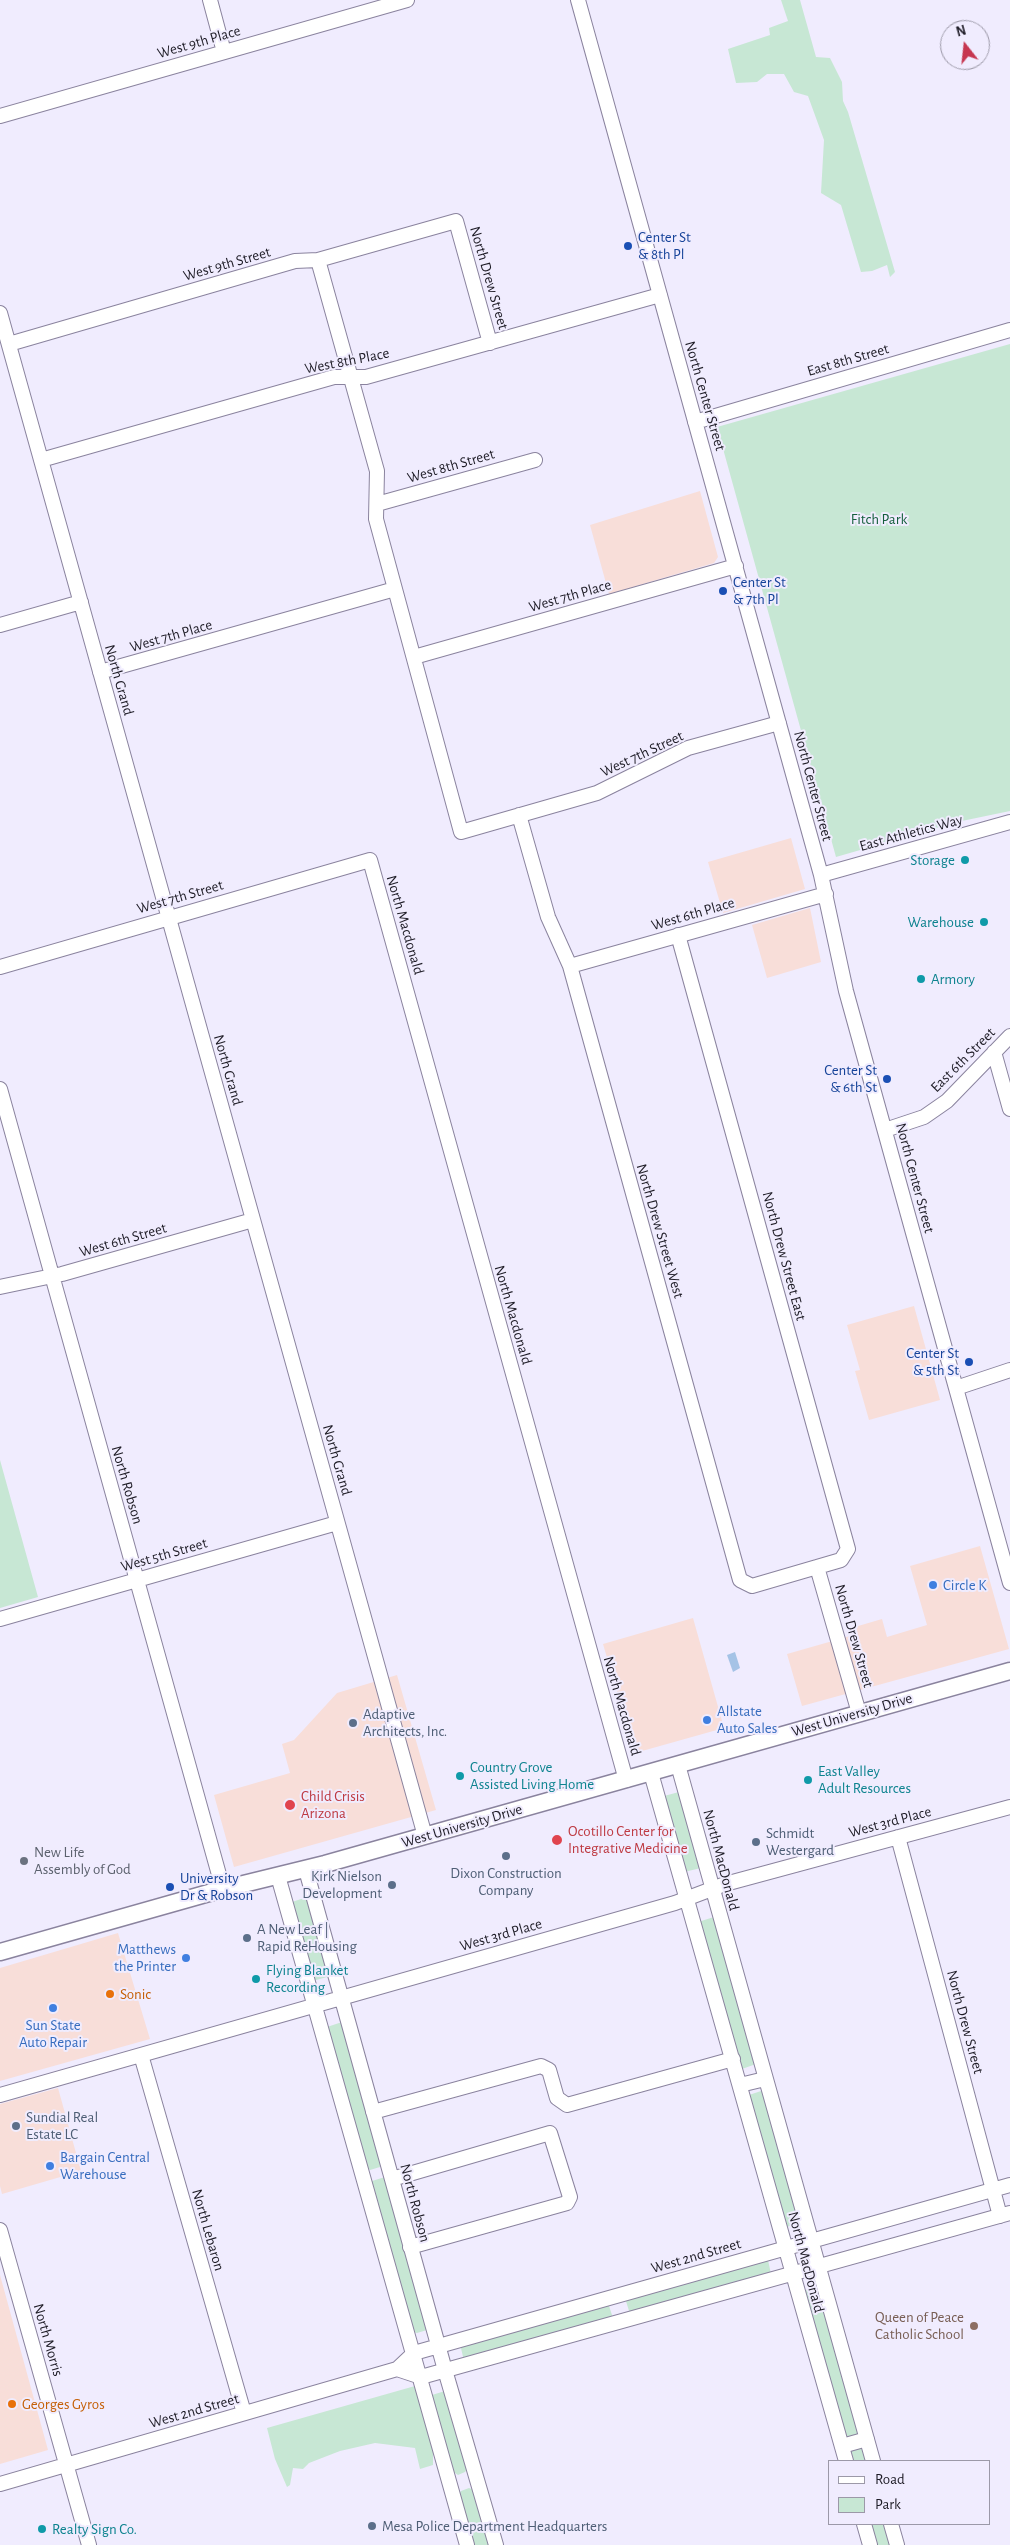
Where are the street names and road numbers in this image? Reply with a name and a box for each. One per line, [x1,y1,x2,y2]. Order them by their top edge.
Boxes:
street label: West 9th Place [155,22,243,62]
street label: North Drew Street [466,224,512,332]
street label: West 9th Street [181,243,273,285]
street label: North Center Street [681,339,729,453]
street label: East 8th Street [805,340,891,380]
street label: West 8th Place [303,344,391,378]
street label: West 8th Street [405,445,497,487]
street label: West 7th Place [527,576,613,616]
street label: West 7th Place [128,616,214,656]
street label: North Grand [100,643,138,717]
street label: West 7th Street [598,727,686,781]
street label: North Center Street [790,729,836,843]
street label: East Athletics Way [857,811,965,855]
street label: North Macdonald [382,873,428,977]
street label: West 7th Street [135,876,225,918]
street label: West 6th Place [649,894,737,934]
street label: East 6th Street [927,1024,999,1096]
street label: North Grand [209,1033,247,1107]
street label: North Center Street [892,1121,938,1235]
street label: North Drew Street West [632,1162,688,1300]
street label: North Drew Street East [758,1189,810,1323]
street label: West 6th Street [77,1219,169,1261]
street label: North Macdonald [490,1263,536,1367]
street label: North Grand [318,1423,356,1497]
street label: North Robson [107,1444,147,1526]
street label: West 5th Street [119,1534,209,1576]
street label: North Drew Street [831,1582,877,1690]
street label: North Macdonald [599,1654,645,1758]
street label: West University Drive [790,1689,914,1741]
street label: West University Drive [400,1800,524,1852]
street label: West 3rd Place [847,1802,933,1842]
street label: North MacDonald [699,1807,743,1913]
street label: West 3rd Place [458,1915,544,1955]
street label: North Drew Street [943,1968,987,2076]
street label: North Robson [396,2162,434,2244]
street label: North Lebaron [188,2187,228,2273]
street label: North MacDonald [784,2209,828,2315]
street label: West 2nd Street [649,2235,743,2277]
street label: North Morris [29,2302,67,2378]
street label: West 2nd Street [147,2390,241,2432]

